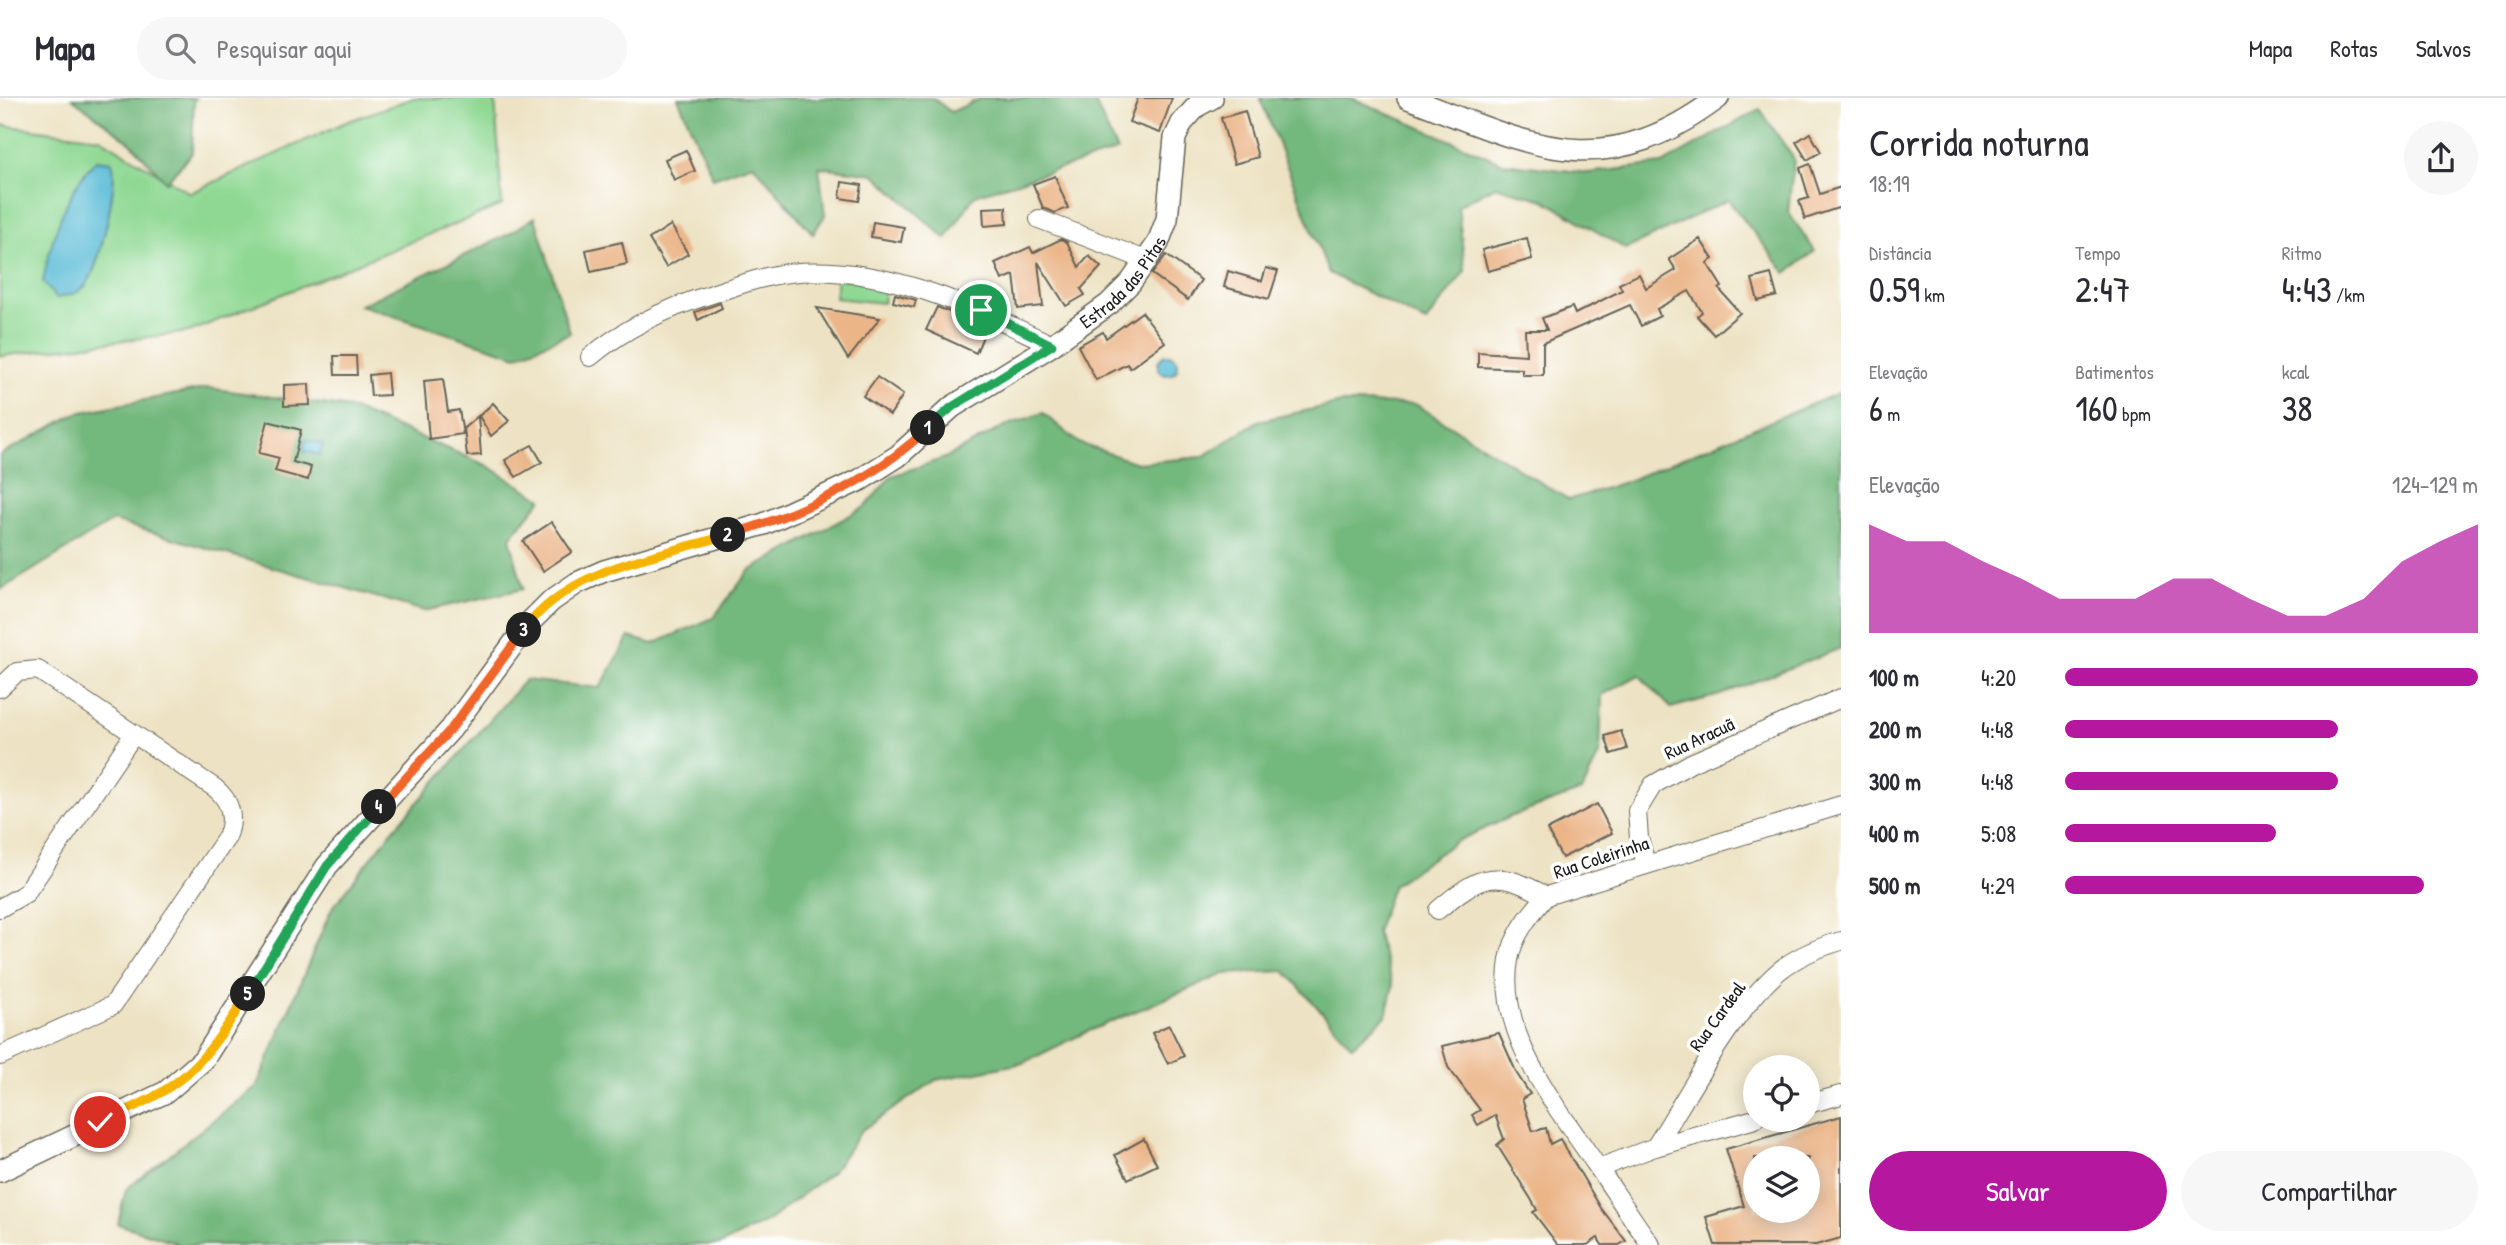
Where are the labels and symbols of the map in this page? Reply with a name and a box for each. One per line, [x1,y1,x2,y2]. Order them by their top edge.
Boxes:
street label: Estrada das Pitas [1074,233,1172,334]
pin [951,280,1011,340]
pin: 1 [911,410,946,446]
pin: 2 [710,518,746,552]
pin: 3 [506,612,542,648]
street label: Rua Aracuã [1660,710,1739,766]
pin: 4 [362,790,396,824]
street label: Rua Coleirinha [1550,829,1652,885]
street label: Rua Cardeal [1683,975,1752,1056]
pin: 5 [230,976,266,1012]
pin [70,1092,130,1152]

